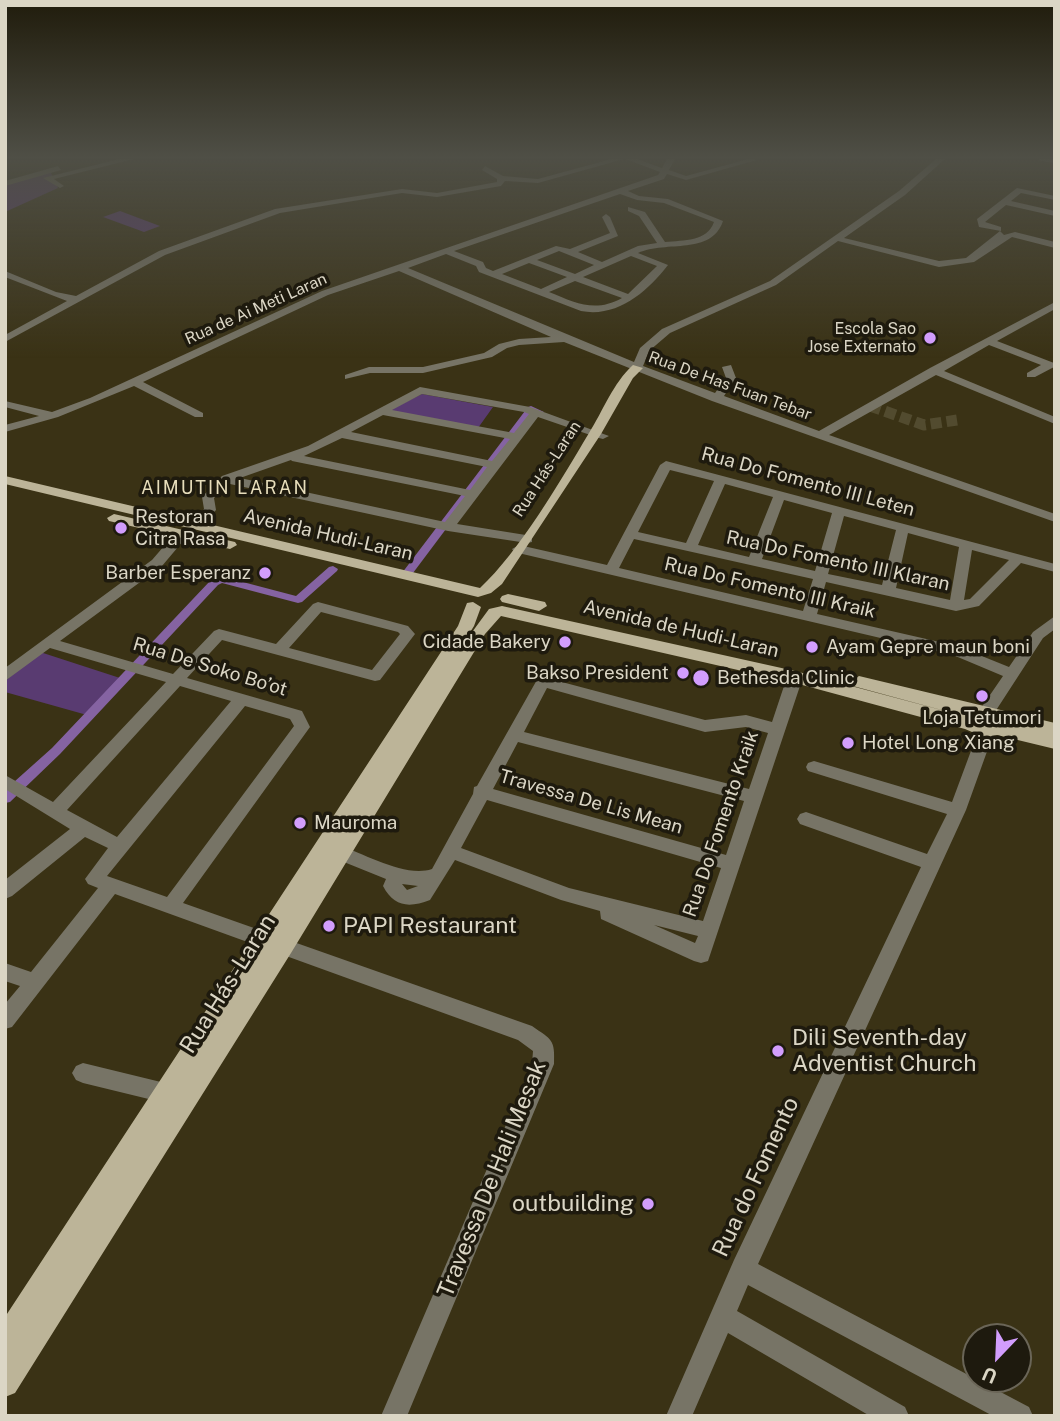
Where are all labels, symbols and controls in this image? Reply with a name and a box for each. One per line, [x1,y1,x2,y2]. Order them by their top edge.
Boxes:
street label: Rua de Ai Meti Laran [182,269,330,349]
place label: Escola Sao Jose Externato [807,319,916,357]
marker: Escola Sao Jose Externato [922,330,938,346]
street label: Rua De Has Fuan Tebar [646,348,814,424]
street label: Rua Hás-Laran [509,418,585,520]
street label: Rua Do Fomento III Leten [699,443,917,521]
district label: AIMUTIN LARAN [143,477,307,499]
street label: Avenida Hudi-Laran [241,504,415,566]
place label: Restoran Citra Rasa [135,506,226,550]
marker: Restoran Citra Rasa [113,520,129,536]
street label: Rua Do Fomento III Klaran [724,526,952,596]
street label: Rua Do Fomento III Kraik [662,553,878,623]
place label: Barber Esperanz [105,562,251,584]
marker: Barber Esperanz [257,565,273,581]
street label: Avenida de Hudi-Laran [581,595,781,663]
place label: Cidade Bakery [423,631,551,653]
street label: Rua De Soko Bo’ot [130,633,290,701]
marker: Cidade Bakery [557,634,573,650]
place label: Ayam Gepre maun boni [826,636,1030,658]
marker: Ayam Gepre maun boni [804,639,820,655]
place label: Bakso President [526,662,669,684]
marker: Bakso President [675,665,691,681]
place label: Bethesda Clinic [717,667,855,689]
marker: Bethesda Clinic [691,668,711,688]
marker: Loja Tetumori [974,688,990,704]
place label: Loja Tetumori [922,707,1042,729]
street label: Rua Do Fomento Kraik [678,728,764,920]
place label: Hotel Long Xiang [862,732,1015,754]
marker: Hotel Long Xiang [840,735,856,751]
street label: Travessa De Lis Mean [497,765,685,839]
place label: Mauroma [314,812,397,834]
marker: Mauroma [292,815,308,831]
street label: Rua Hás-Laran [174,909,282,1059]
place label: PAPI Restaurant [343,912,517,940]
marker: PAPI Restaurant [321,918,337,934]
place label: Dili Seventh-day Adventist Church [792,1024,976,1078]
marker: Dili Seventh-day Adventist Church [770,1043,786,1059]
street label: Travessa De Hali Mesak [432,1056,552,1302]
street label: Rua do Fomento [707,1093,805,1261]
place label: outbuilding [512,1190,634,1218]
marker: outbuilding [640,1196,656,1212]
north arrow [962,1323,1032,1393]
text: U [979,1363,1000,1388]

